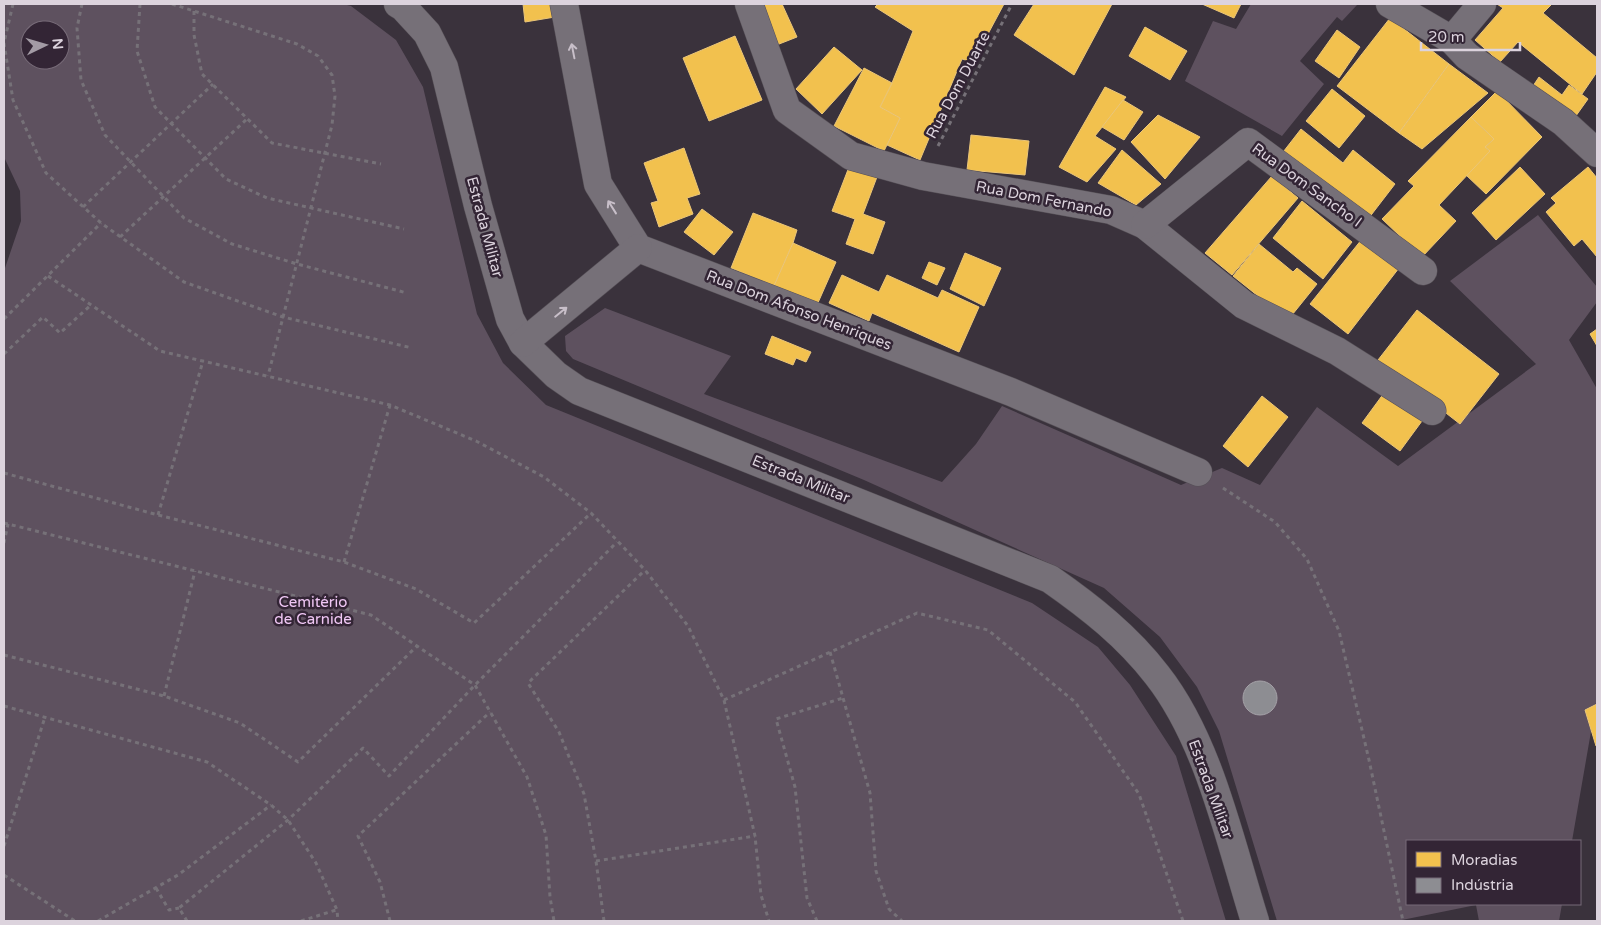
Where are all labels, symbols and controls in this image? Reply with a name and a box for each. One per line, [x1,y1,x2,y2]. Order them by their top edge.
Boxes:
north arrow [20,20,70,70]
scale bar [1421,20,1520,52]
street label: Rua Dom Duarte [922,28,994,142]
text: 20 m [1428,28,1465,46]
text: N [48,38,66,50]
one-way arrow [568,43,578,59]
street label: Rua Dom Sancho I [1249,139,1365,231]
street label: Estrada Militar [463,175,507,280]
street label: Rua Dom Fernando [975,177,1113,221]
one-way arrow [607,200,617,214]
street label: Rua Dom Afonso Henriques [704,266,894,354]
one-way arrow [554,307,567,318]
street label: Estrada Militar [750,451,853,507]
park label: Cemitério de Carnide [274,593,352,628]
street label: Estrada Militar [1185,737,1237,841]
legend [1406,840,1581,905]
text: Moradias [1451,851,1517,869]
text: Indústria [1451,876,1514,894]

